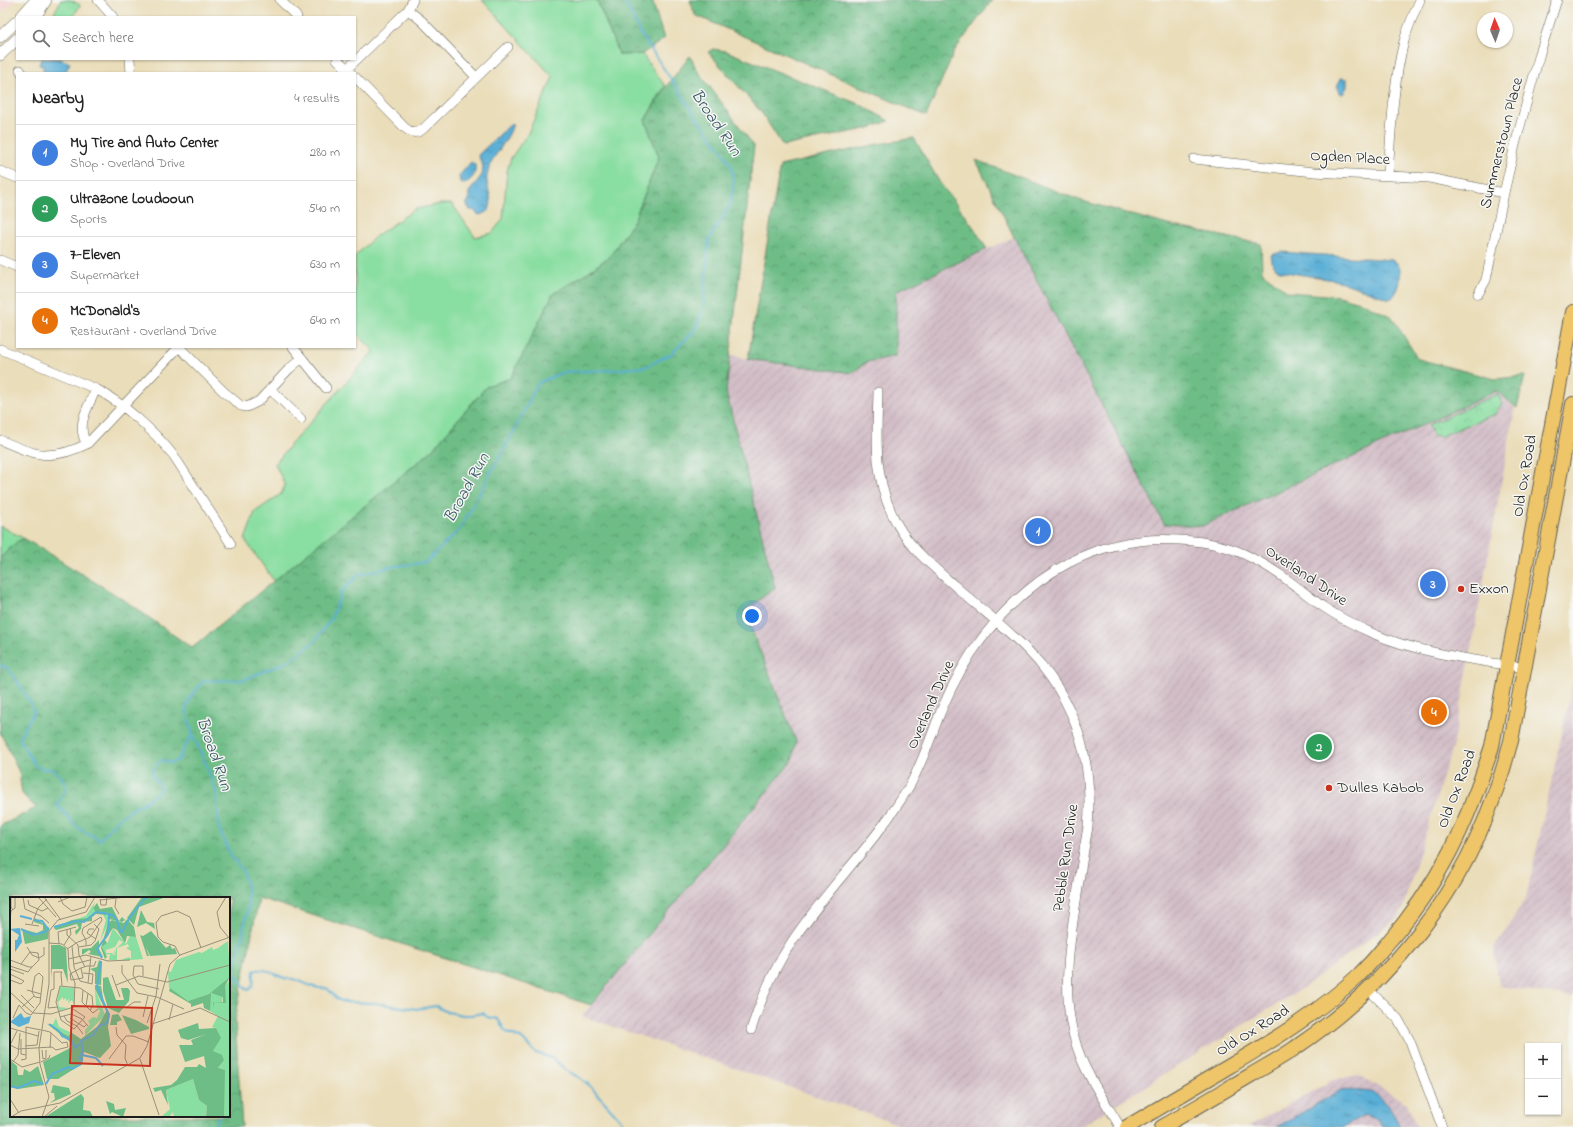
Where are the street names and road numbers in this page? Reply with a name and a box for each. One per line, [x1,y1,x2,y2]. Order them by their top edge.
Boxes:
street label: Summerstown Place [1474,74,1530,211]
street label: Ogden Place [1310,144,1391,172]
street label: Old Ox Road [1506,433,1544,519]
street label: Overland Drive [1260,540,1353,613]
street label: Overland Drive [901,656,962,753]
street label: Old Ox Road [1431,746,1483,832]
street label: Pebble Run Drive [1047,802,1086,913]
street label: Old Ox Road [1212,999,1294,1063]

